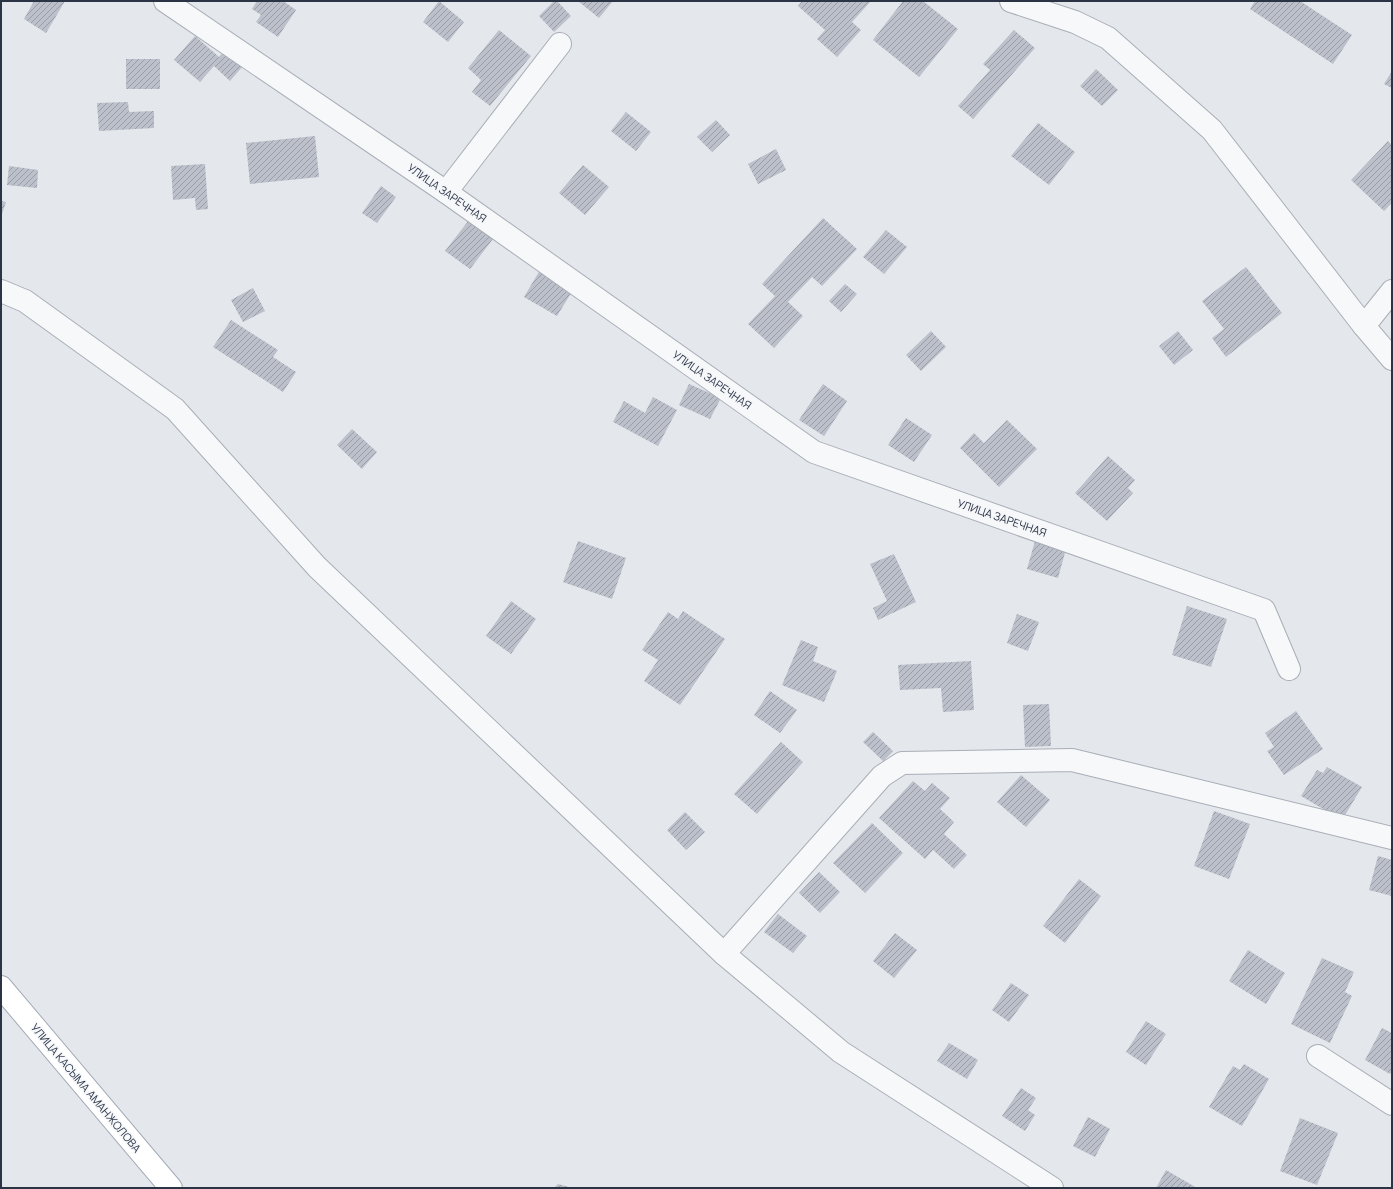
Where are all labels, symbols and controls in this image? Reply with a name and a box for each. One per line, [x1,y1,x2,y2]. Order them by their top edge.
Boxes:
street label: УЛИЦА ЗАРЕЧНАЯ [405,160,490,226]
street label: УЛИЦА ЗАРЕЧНАЯ [670,347,755,413]
street label: УЛИЦА ЗАРЕЧНАЯ [956,495,1049,540]
street label: УЛИЦА КАСЫМА АМАНЖОЛОВА [28,1020,145,1155]

